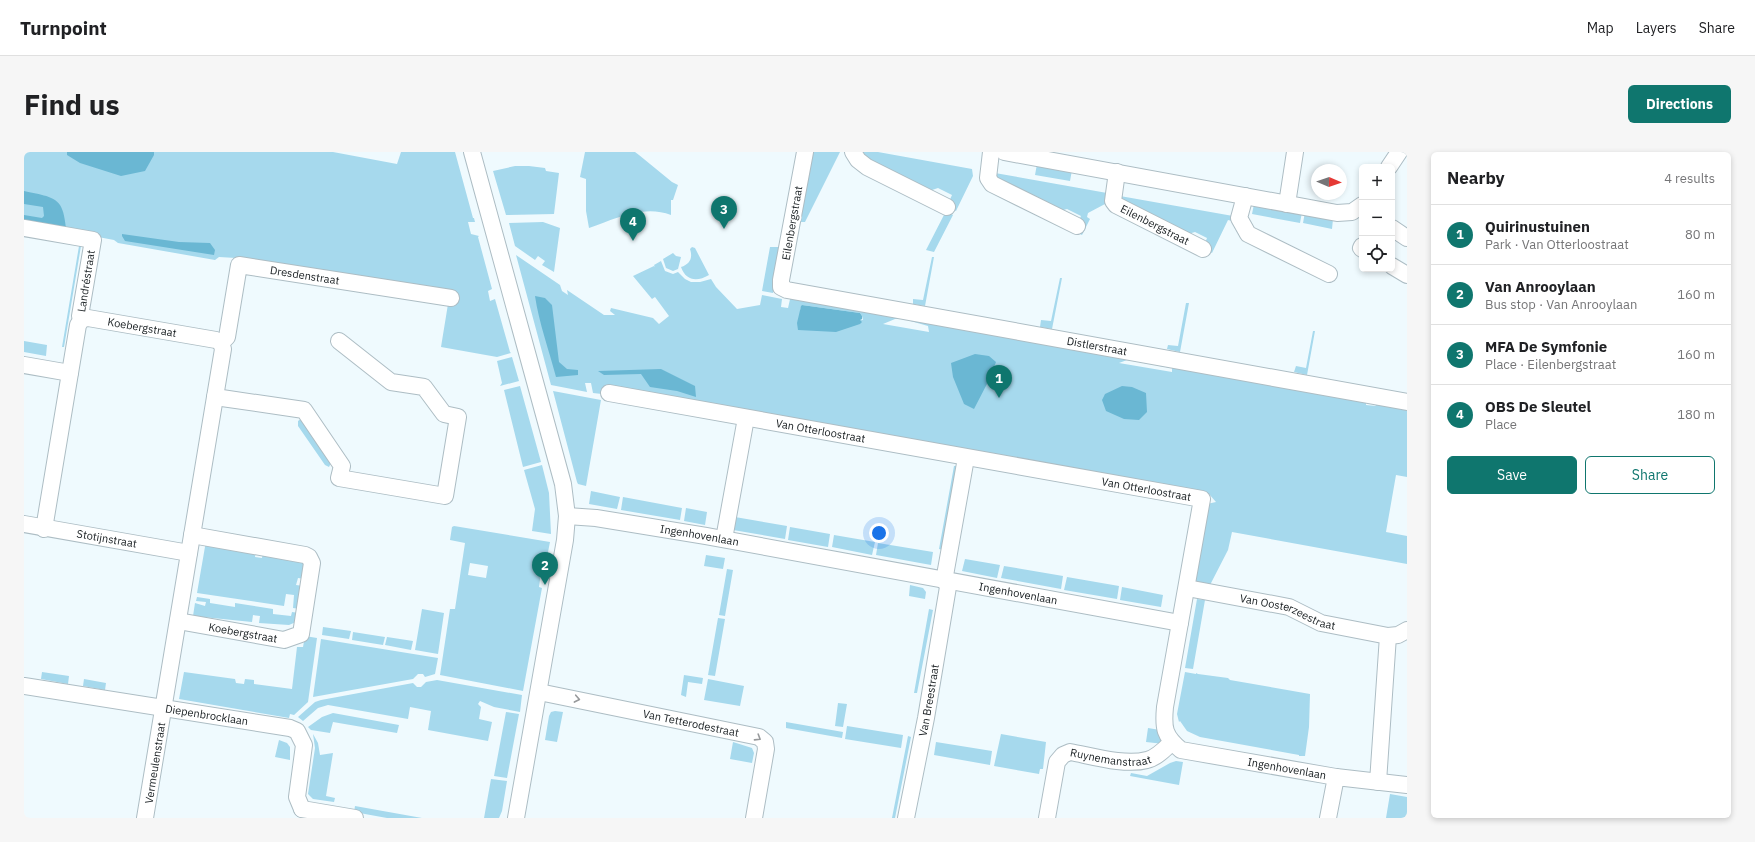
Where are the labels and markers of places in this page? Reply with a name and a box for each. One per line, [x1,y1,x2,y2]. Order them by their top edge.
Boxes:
pin: 3 [711,196,737,229]
pin: 4 [620,208,646,241]
pin: 1 [986,365,1012,398]
pin: 2 [532,552,558,585]

